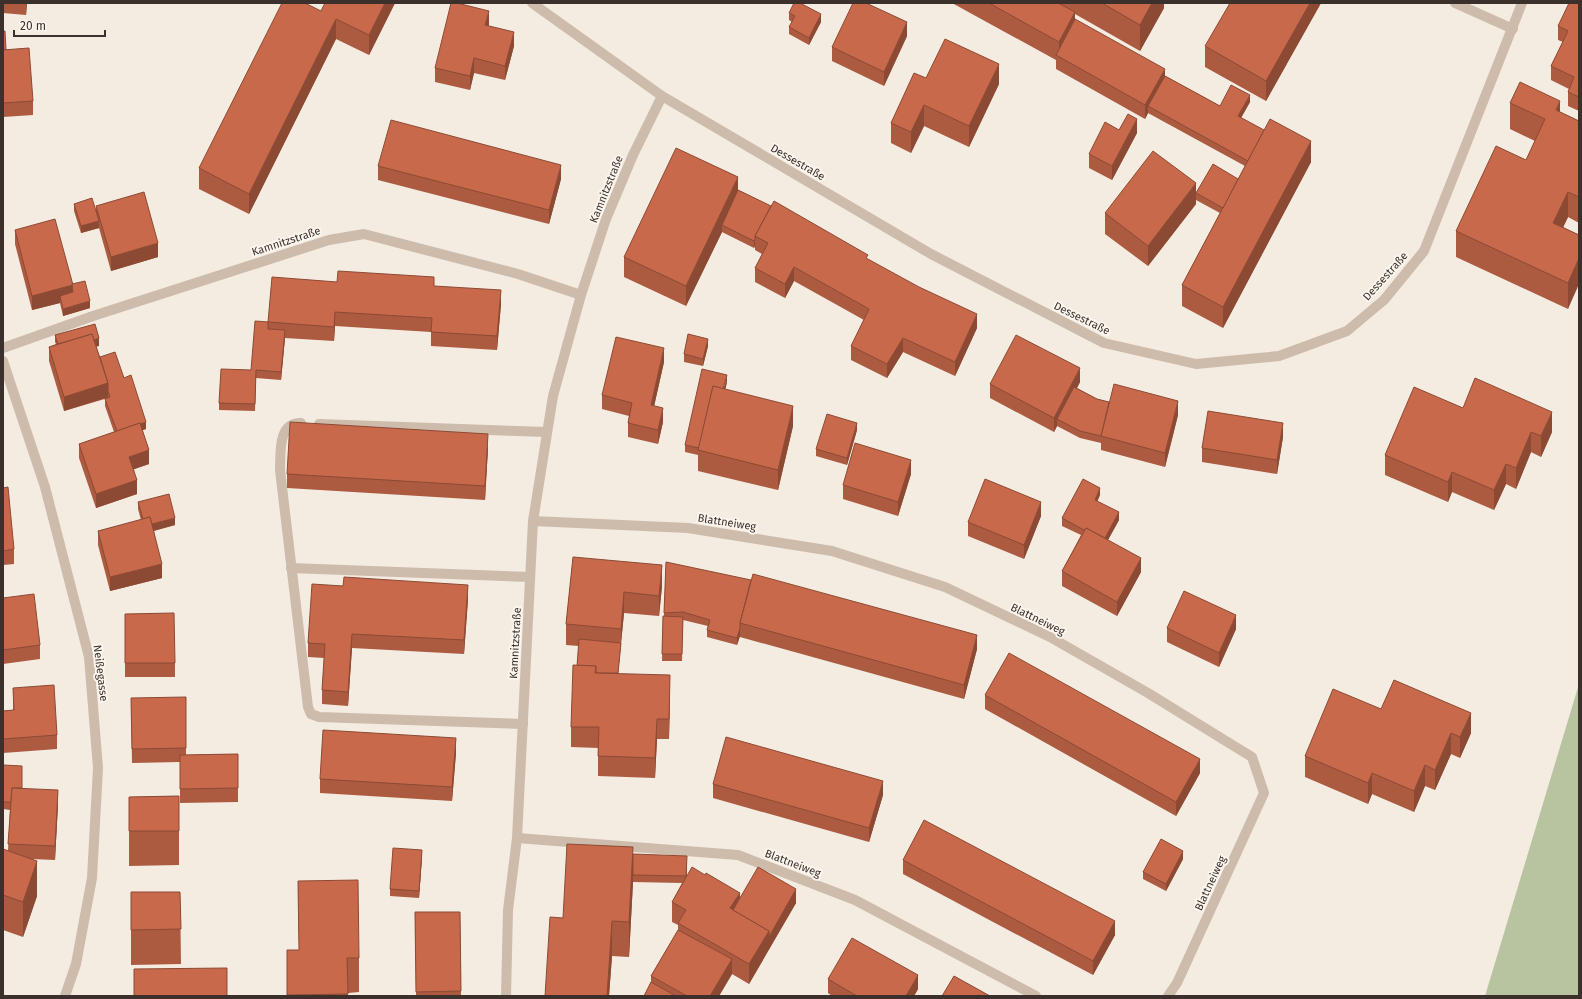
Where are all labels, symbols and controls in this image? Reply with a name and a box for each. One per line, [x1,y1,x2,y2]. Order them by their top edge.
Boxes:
scale bar [14,12,105,38]
text: 20 m [20,19,46,33]
street label: Dessestraße [768,142,827,183]
street label: Kamnitzstraße [587,154,626,225]
street label: Kamnitzstraße [250,224,322,259]
street label: Dessestraße [1360,249,1411,303]
street label: Dessestraße [1052,299,1112,338]
street label: Blattneiweg [697,511,757,534]
street label: Blattneiweg [1008,601,1067,638]
street label: Kamnitzstraße [507,607,524,679]
street label: Neißegasse [91,644,110,702]
street label: Blattneiweg [763,847,823,880]
street label: Blattneiweg [1192,854,1229,913]

